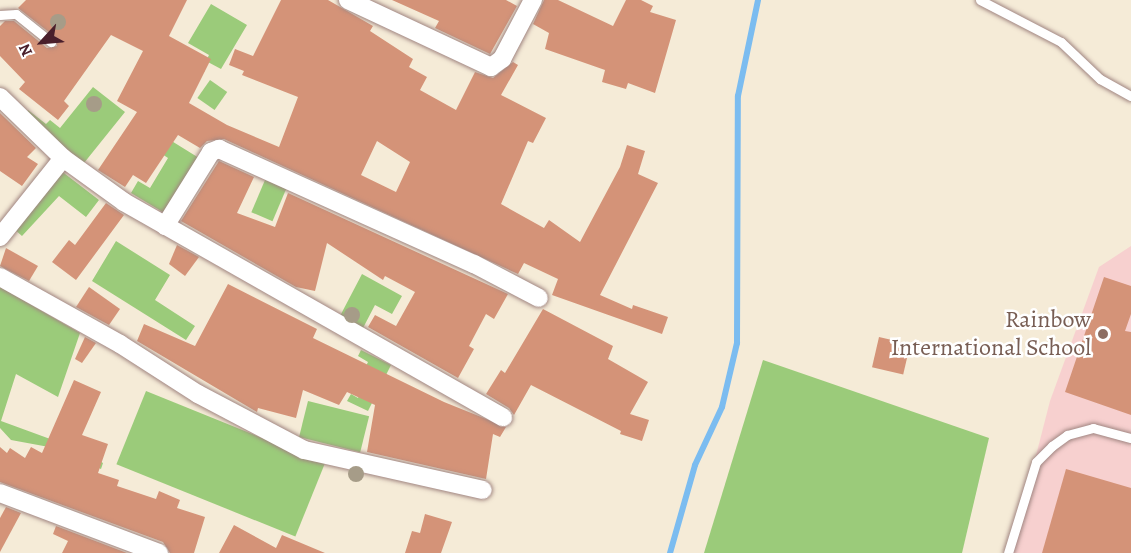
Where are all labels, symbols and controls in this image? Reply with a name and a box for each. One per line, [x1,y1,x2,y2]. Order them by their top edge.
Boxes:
north arrow [12,12,72,72]
text: N [13,40,38,60]
place label: Rainbow International School [891,306,1091,362]
marker: Rainbow International School [1096,327,1110,341]

